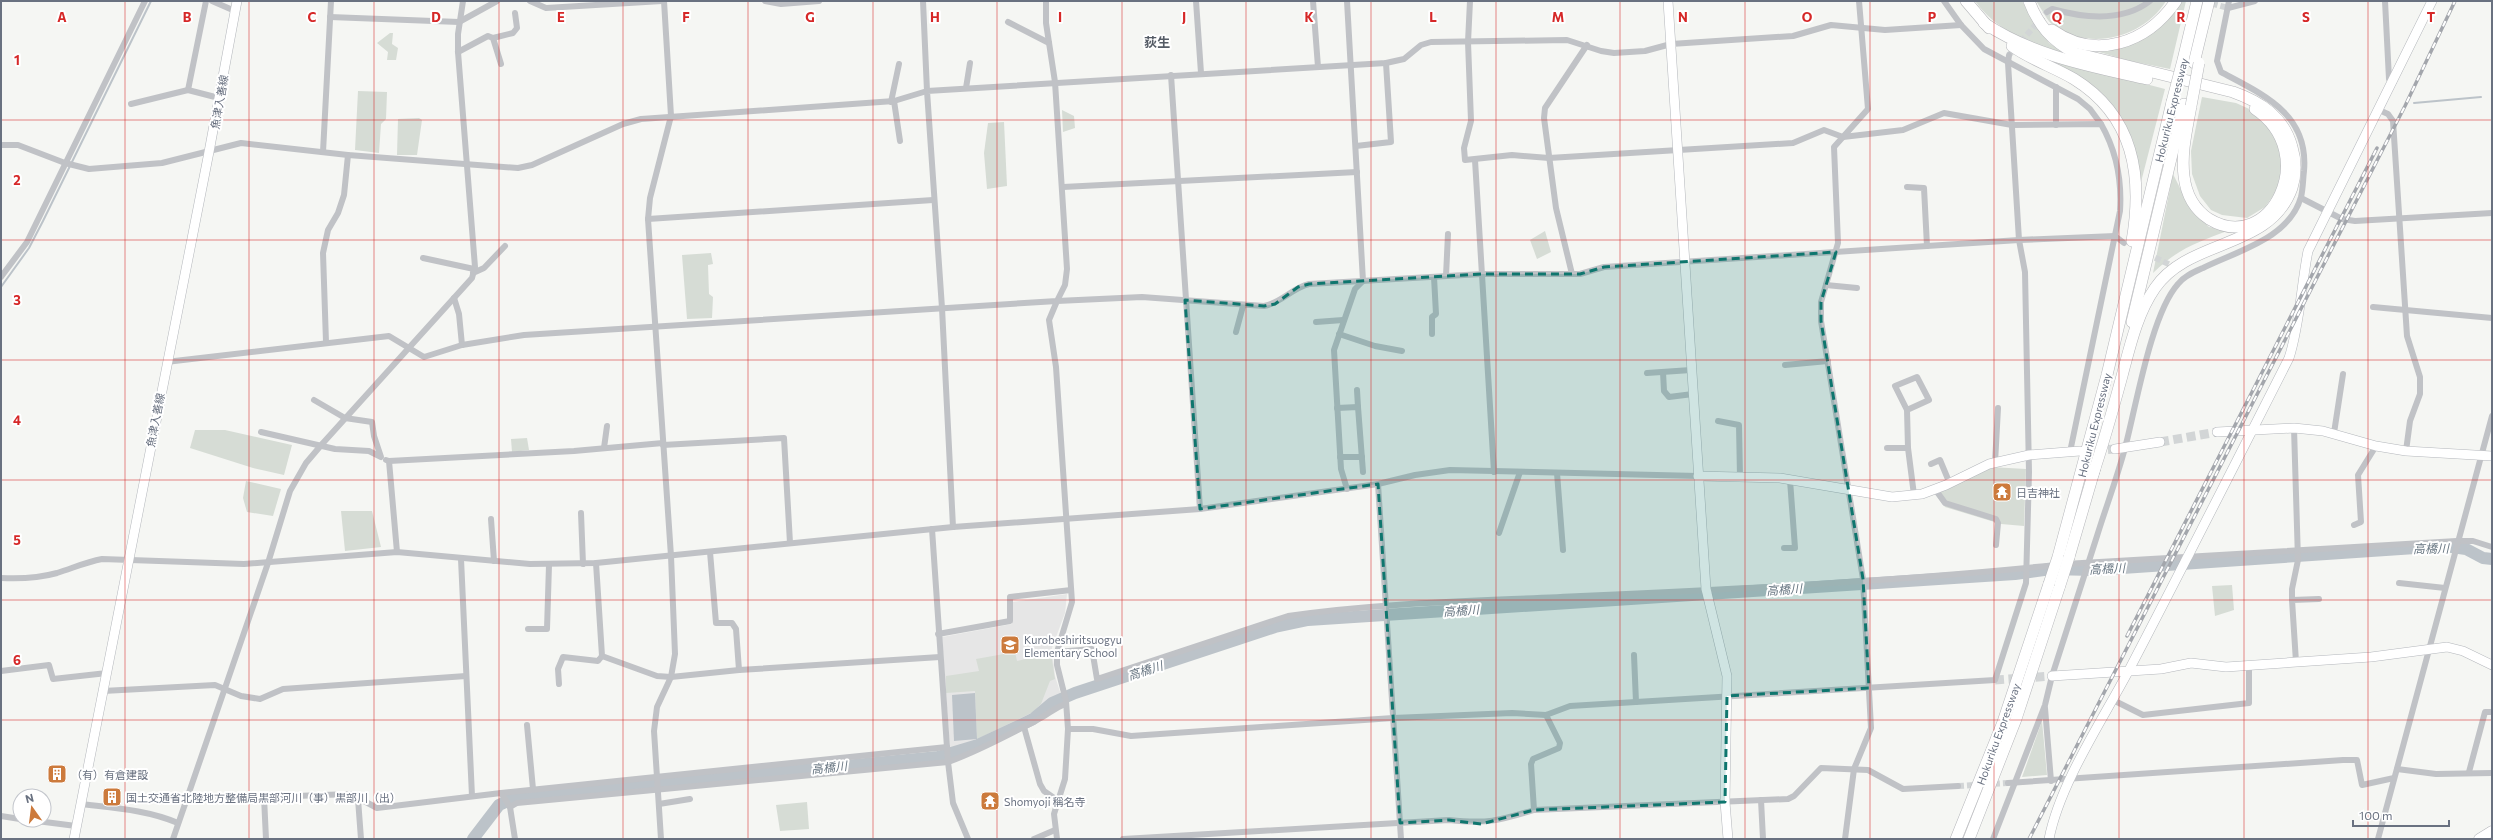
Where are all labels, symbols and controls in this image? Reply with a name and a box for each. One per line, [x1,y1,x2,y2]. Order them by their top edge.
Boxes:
text: A [57,9,67,25]
text: B [183,9,192,25]
text: C [308,9,317,25]
text: D [431,9,441,25]
text: E [557,9,565,25]
text: F [682,9,690,25]
text: G [805,9,815,25]
text: H [930,9,940,25]
text: I [1058,9,1062,25]
text: J [1182,9,1186,25]
text: K [1304,9,1314,25]
text: L [1429,9,1437,25]
text: M [1552,9,1564,25]
text: N [1678,9,1688,25]
text: O [1802,9,1813,25]
text: P [1928,9,1937,25]
text: Q [2052,9,2063,25]
text: R [2177,9,2186,25]
text: S [2302,9,2310,25]
text: T [2427,9,2436,25]
district label: 荻生 [1144,34,1170,50]
text: 1 [14,52,20,68]
street label: Hokuriku Expressway [2152,56,2190,164]
street label: 魚津入善線 [208,74,230,130]
text: 2 [13,172,21,188]
text: 3 [13,292,21,308]
street label: Hokuriku Expressway [2075,371,2113,479]
street label: 魚津入善線 [143,392,167,448]
text: 4 [13,412,21,428]
temple icon: 日吉神社 [1991,481,2013,503]
place label: 日吉神社 [2016,486,2060,499]
text: 5 [13,532,21,548]
water label: 高橋川 [2413,541,2451,555]
water label: 高橋川 [2089,560,2127,576]
water label: 高橋川 [1766,581,1804,597]
water label: 高橋川 [1443,602,1481,618]
place label: Kurobeshiritsuogyu Elementary School [1024,633,1122,659]
school or university icon: Kurobeshiritsuogyu Elementary School [999,634,1021,656]
text: 6 [13,652,21,668]
water label: 高橋川 [1126,657,1166,682]
street label: Hokuriku Expressway [1974,681,2023,787]
water label: 高橋川 [810,758,850,776]
building icon: （有）有倉建設 [46,763,68,785]
place label: （有）有倉建設 [71,768,148,781]
building icon: 国土交通省北陸地方整備局黒部河川（事）黒部川（出） [101,786,123,808]
north arrow [12,788,52,828]
temple icon: Shomyoji 稱名寺 [979,790,1001,812]
text: N [24,791,35,805]
place label: 国土交通省北陸地方整備局黒部河川（事）黒部川（出） [126,791,401,804]
place label: Shomyoji 稱名寺 [1004,795,1086,808]
scale bar [2353,802,2449,828]
text: 100 m [2359,808,2393,822]

